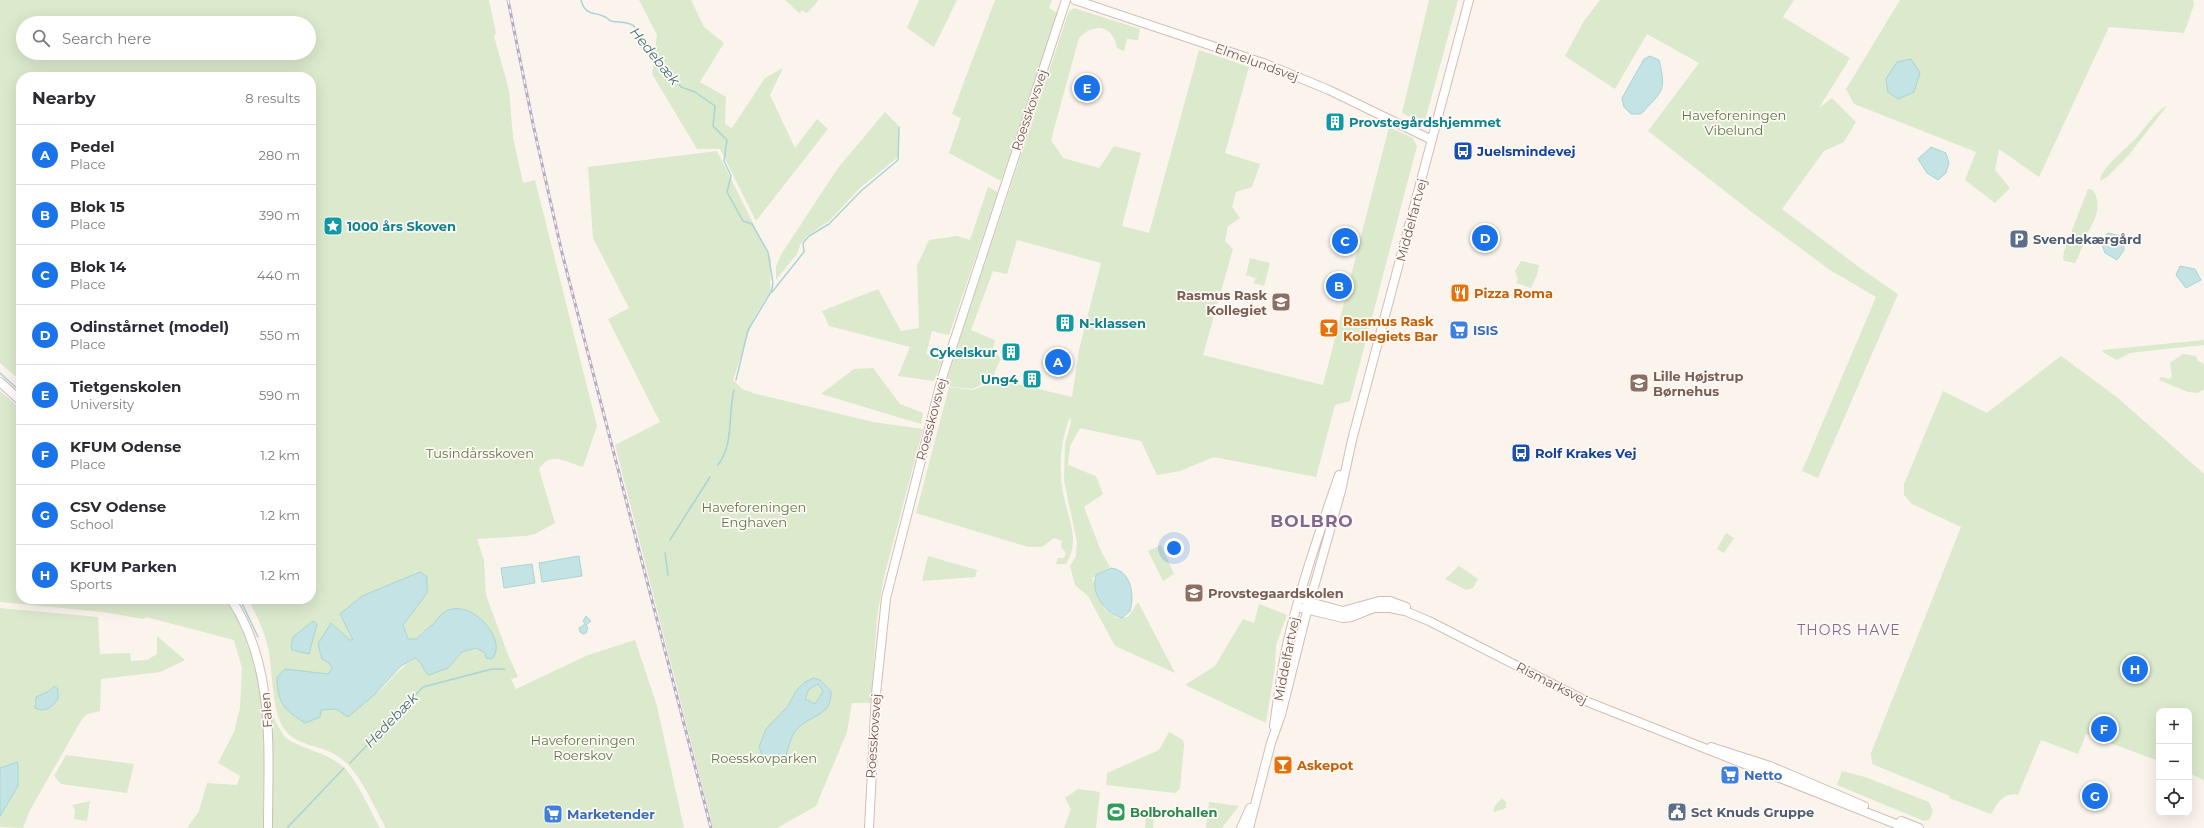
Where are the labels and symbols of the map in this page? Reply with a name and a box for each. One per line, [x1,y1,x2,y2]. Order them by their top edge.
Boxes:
water label: Hedebæk [626,23,684,89]
street label: Elmelundsvej [1213,39,1301,85]
street label: Roesskovsvej [1008,67,1050,153]
pin: E [1074,73,1100,103]
park label: Haveforeningen Vibelund [1682,107,1786,138]
building icon: Provstegårdshjemmet [1324,111,1346,133]
place label: Provstegårdshjemmet [1349,114,1502,130]
bus stop icon: Juelsmindevej [1452,140,1474,162]
place label: Juelsmindevej [1476,143,1575,159]
street label: Middelfartvej [1392,177,1430,263]
place icon: 1000 års Skoven [322,215,344,237]
place label: 1000 års Skoven [347,218,456,234]
pin: D [1472,223,1498,253]
pin: C [1332,226,1358,256]
parking icon: Svendekærgård [2008,228,2030,250]
place label: Svendekærgård [2033,231,2142,247]
pin: B [1326,271,1352,301]
restaurant icon: Pizza Roma [1449,282,1471,304]
place label: Pizza Roma [1474,285,1553,301]
place label: Rasmus Rask Kollegiet [1177,287,1267,318]
school or university icon: Rasmus Rask Kollegiet [1270,291,1292,313]
building icon: N-klassen [1054,312,1076,334]
place label: Rasmus Rask Kollegiets Bar [1343,313,1438,344]
place label: N-klassen [1079,315,1146,331]
bar icon: Rasmus Rask Kollegiets Bar [1318,317,1340,339]
supermarket icon: ISIS [1448,319,1470,341]
place label: ISIS [1473,322,1498,338]
building icon: Cykelskur [1000,341,1022,363]
place label: Cykelskur [930,344,997,360]
pin: A [1045,347,1071,377]
building icon: Ung4 [1021,368,1043,390]
place label: Lille Højstrup Børnehus [1653,368,1743,399]
place label: Ung4 [981,371,1018,387]
school or university icon: Lille Højstrup Børnehus [1628,372,1650,394]
street label: Roesskovsvej [912,376,950,462]
bus stop icon: Rolf Krakes Vej [1510,442,1532,464]
park label: Tusindårsskoven [426,445,534,461]
place label: Rolf Krakes Vej [1535,445,1636,461]
park label: Haveforeningen Enghaven [702,499,806,530]
district label: BOLBRO [1270,511,1354,531]
your location [1164,538,1184,558]
school or university icon: Provstegaardskolen [1183,582,1205,604]
place label: Provstegaardskolen [1208,585,1344,601]
street label: Middelfartvej [1270,615,1302,703]
district label: THORS HAVE [1797,621,1901,639]
pin: H [2122,654,2148,684]
street label: Rismarksvej [1514,658,1590,708]
water label: Hedebæk [360,688,422,751]
street label: Falen [257,692,275,728]
street label: Roesskovsvej [862,693,884,779]
pin: F [2091,714,2117,744]
park label: Haveforeningen Roerskov [531,732,635,763]
park label: Roesskovparken [711,750,817,766]
bar icon: Askepot [1272,754,1294,776]
place label: Askepot [1296,757,1354,773]
supermarket icon: Netto [1719,764,1741,786]
place label: Netto [1744,767,1783,783]
pin: G [2082,781,2108,811]
sports icon: Bolbrohallen [1105,801,1127,823]
public building icon: Sct Knuds Gruppe [1666,801,1688,823]
supermarket icon: Marketender [542,803,564,825]
place label: Bolbrohallen [1130,804,1217,820]
place label: Sct Knuds Gruppe [1691,804,1814,820]
place label: Marketender [567,806,655,822]

